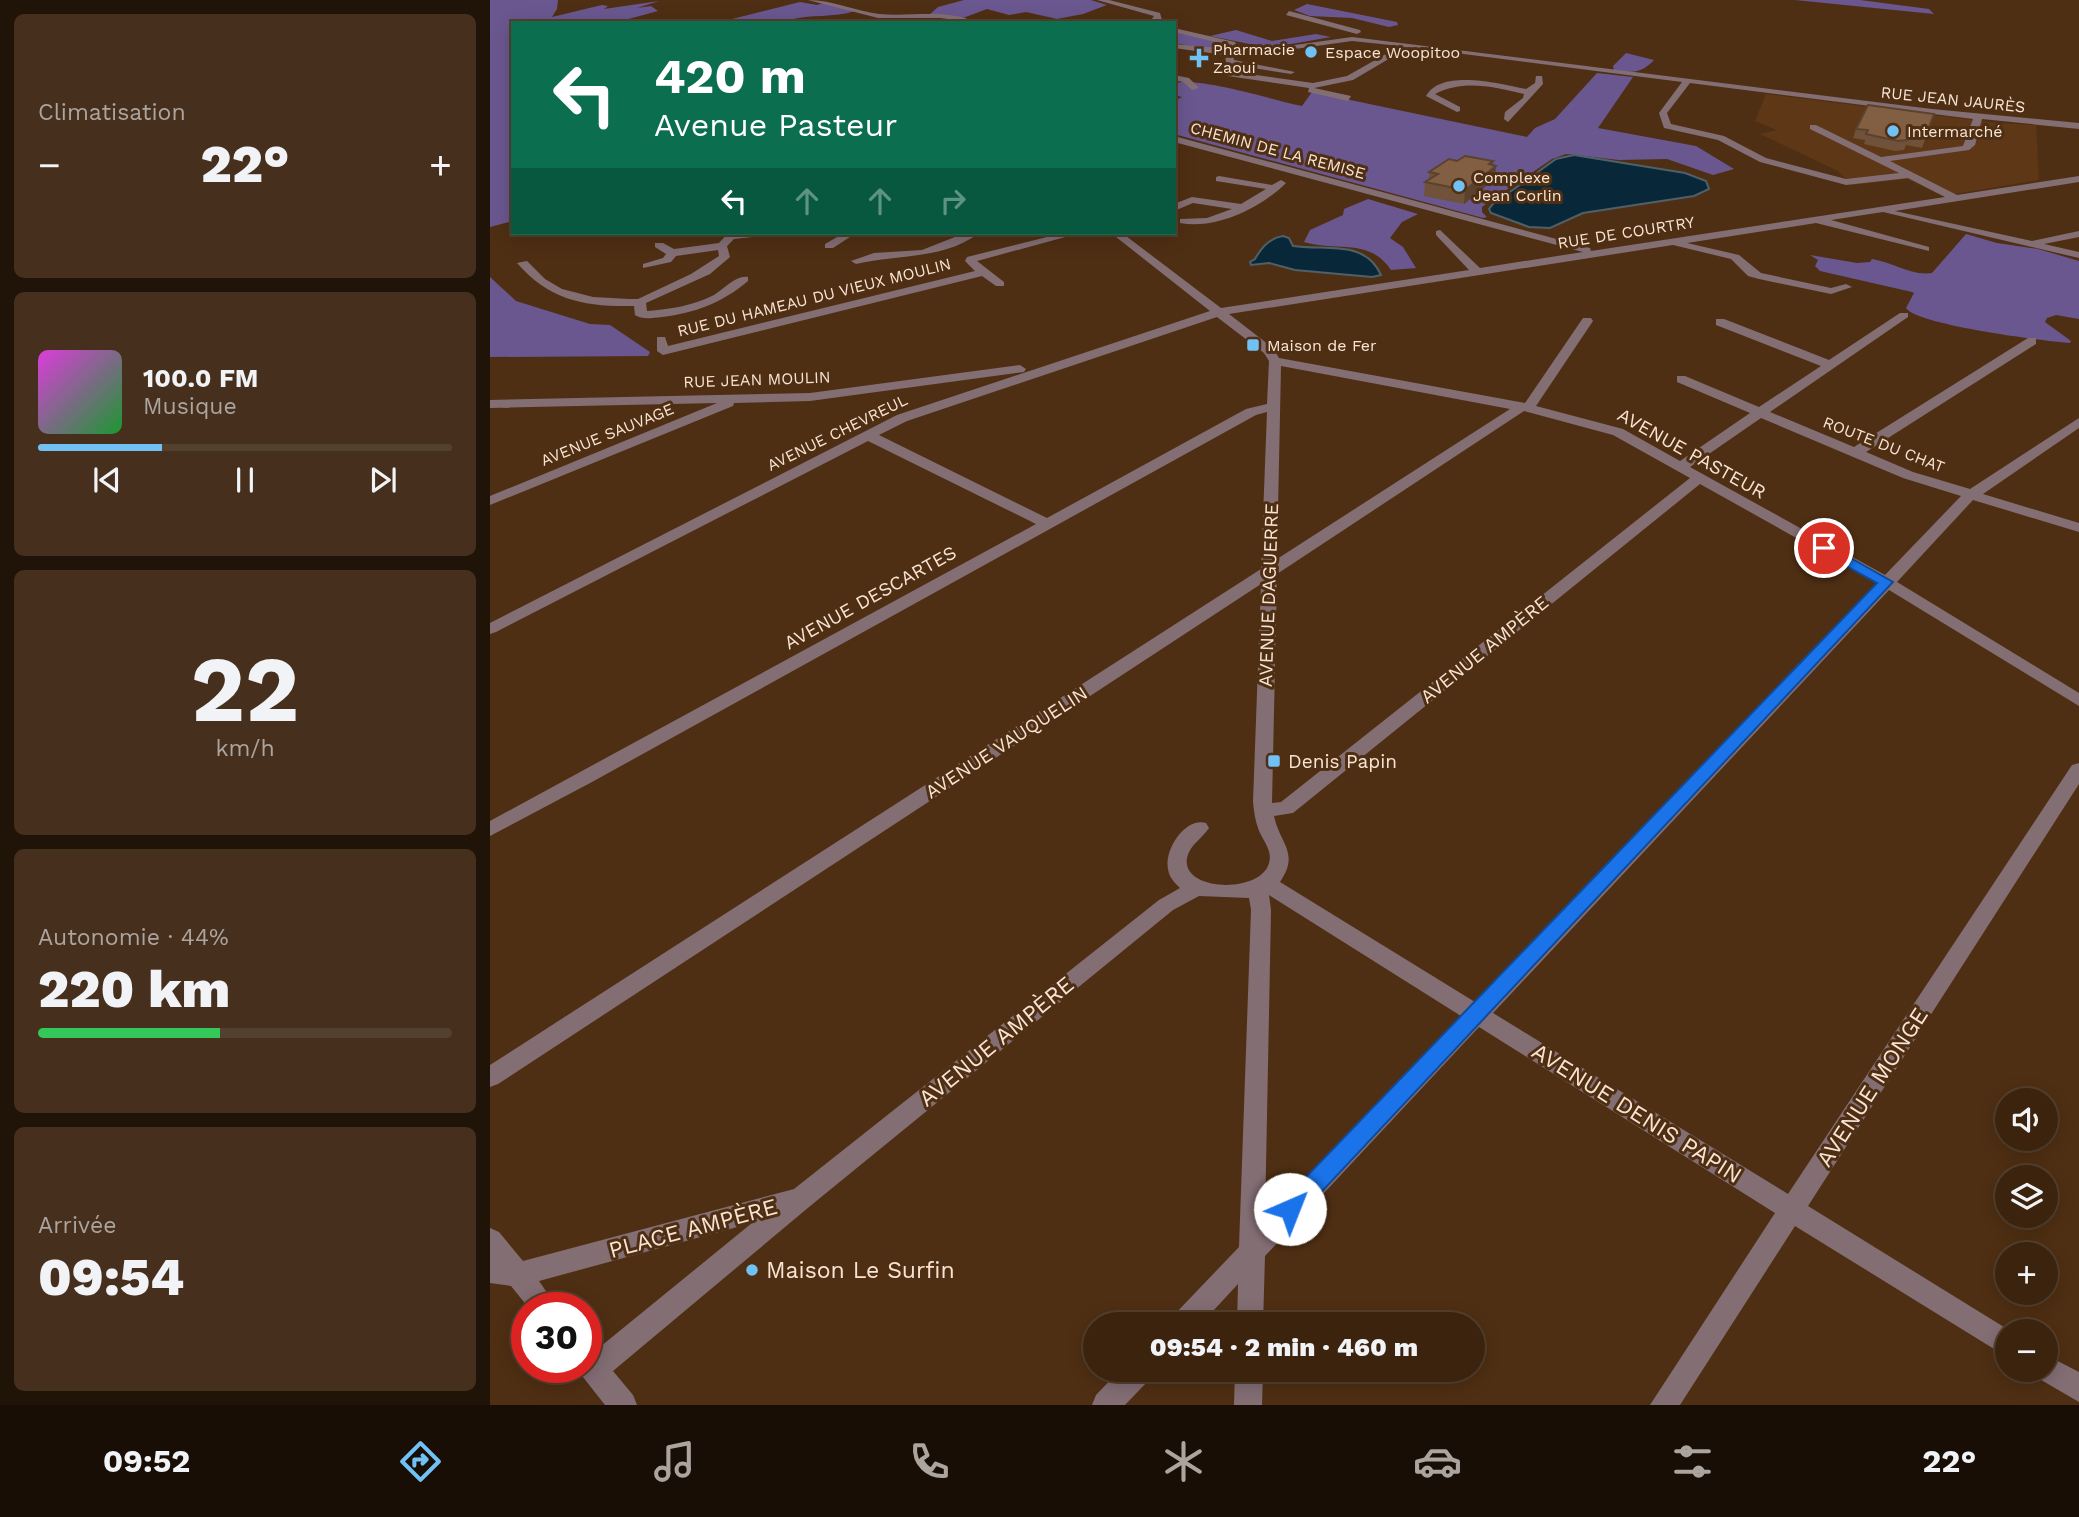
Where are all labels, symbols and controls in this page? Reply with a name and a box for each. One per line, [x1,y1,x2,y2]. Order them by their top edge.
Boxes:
place label: Pharmacie Zaoui [1213,40,1295,77]
place label: Espace Woopitoo [1325,43,1460,62]
marker: Espace Woopitoo [1303,44,1319,60]
text: 420 m [654,47,806,105]
icon: left [539,49,630,140]
marker: Pharmacie Zaoui [1191,50,1207,66]
street label: RUE JEAN JAURÈS [1880,82,2026,117]
text: Climatisation [38,99,186,126]
text: Avenue Pasteur [654,106,897,144]
street label: CHEMIN DE LA REMISE [1188,118,1367,183]
place label: Intermarché [1907,122,2003,141]
marker: Intermarché [1885,123,1901,139]
text: 22° [201,134,289,195]
text: − [38,143,61,187]
text: + [429,143,452,187]
place label: Complexe Jean Corlin [1473,168,1562,205]
marker: Complexe Jean Corlin [1451,178,1467,194]
icon: left [715,182,753,220]
icon: ahead [788,182,826,220]
icon: ahead [861,182,899,220]
icon: right [934,182,972,220]
street label: RUE DE COURTRY [1556,212,1696,253]
street label: RUE DU HAMEAU DU VIEUX MOULIN [675,254,953,341]
place label: Maison de Fer [1267,336,1377,355]
marker: Maison de Fer [1245,337,1261,353]
text: 100.0 FM [143,363,259,393]
street label: RUE JEAN MOULIN [683,367,831,392]
street label: AVENUE CHEVREUL [764,390,911,475]
text: Musique [143,393,237,420]
street label: AVENUE SAUVAGE [538,399,677,470]
street label: AVENUE PASTEUR [1614,403,1770,504]
street label: ROUTE DU CHAT [1820,412,1948,477]
icon: previous [88,461,126,499]
icon: pause [226,461,264,499]
icon: next [364,461,402,499]
street label: AVENUE DAGUERRE [1254,503,1283,687]
pin [1794,518,1854,578]
icon: arrive [1805,529,1843,567]
street label: AVENUE DESCARTES [780,540,960,654]
street label: AVENUE AMPÈRE [1416,591,1553,708]
text: 22 [191,636,299,743]
street label: AVENUE VAUQUELIN [921,681,1092,803]
text: km/h [215,735,275,762]
place label: Denis Papin [1288,750,1397,773]
marker: Denis Papin [1266,753,1282,769]
text: Autonomie · 44% [38,924,229,951]
text: 220 km [38,959,230,1020]
street label: AVENUE AMPÈRE [913,971,1079,1112]
street label: AVENUE MONGE [1811,1003,1934,1172]
street label: AVENUE DENIS PAPIN [1527,1038,1747,1189]
map controls [1995,1088,2058,1382]
button: sound [1995,1088,2058,1151]
button: layers [1995,1165,2058,1228]
position arrow [1253,1172,1327,1246]
street label: PLACE AMPÈRE [606,1193,780,1264]
text: Arrivée [38,1212,117,1239]
button: + [1995,1242,2058,1305]
text: 09:54 [38,1247,184,1308]
place label: Maison Le Surfin [766,1257,955,1284]
marker: Maison Le Surfin [744,1262,760,1278]
speed limit sign: 30 [511,1292,602,1383]
button: − [1995,1319,2058,1382]
text: 09:54 · 2 min · 460 m [1150,1332,1418,1362]
icon: directions [396,1437,445,1486]
icon: music [650,1437,699,1486]
icon: phone [905,1437,954,1486]
icon: climate [1159,1437,1208,1486]
icon: car [1413,1437,1462,1486]
icon: filters [1668,1437,1717,1486]
text: 09:52 [103,1442,190,1480]
text: 22° [1922,1442,1976,1480]

